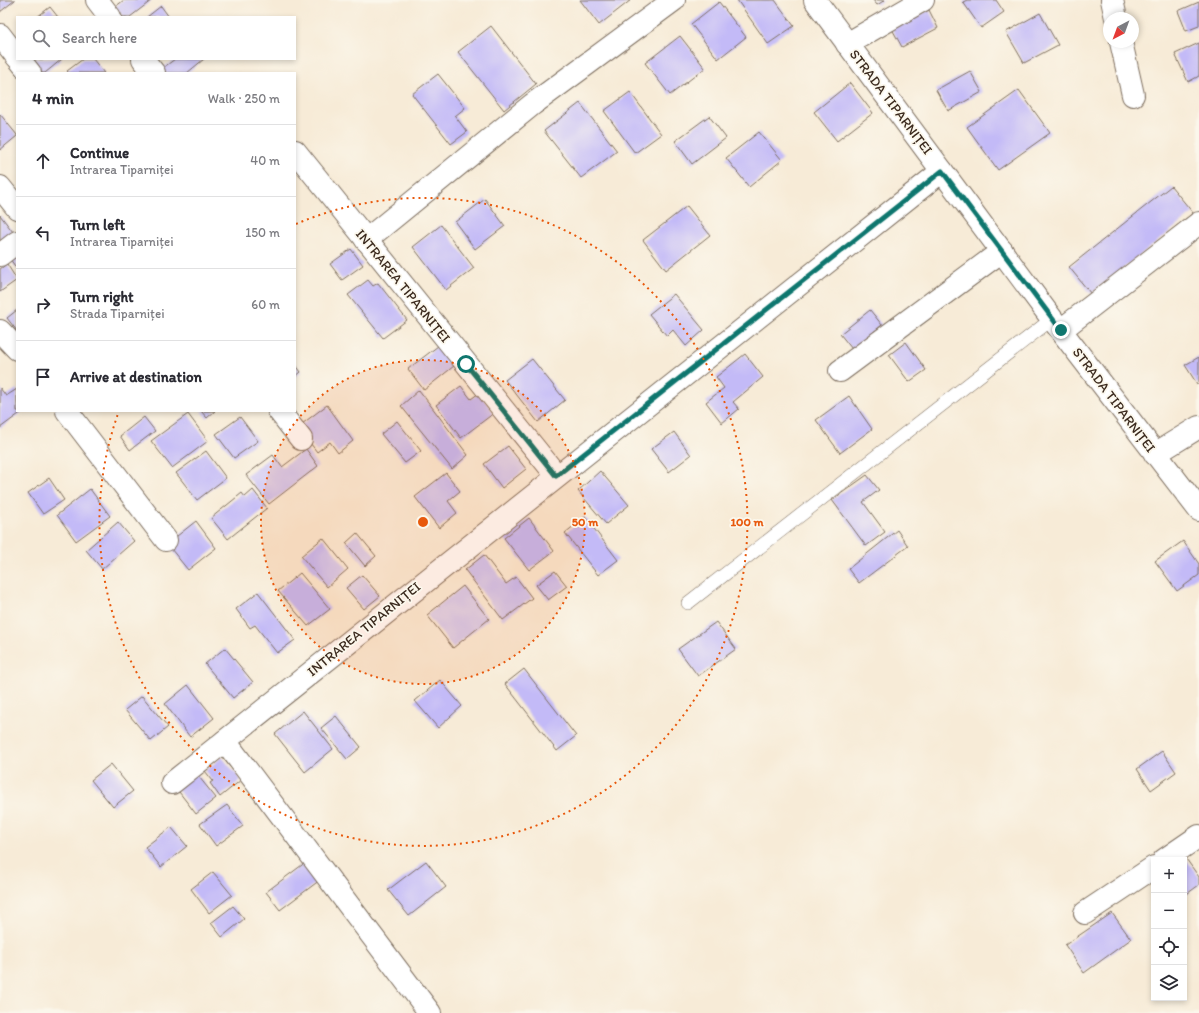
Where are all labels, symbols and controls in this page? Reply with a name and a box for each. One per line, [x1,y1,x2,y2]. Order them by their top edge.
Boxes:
north arrow [1103,12,1139,48]
search box [16,16,296,60]
icon: search [30,27,52,49]
text: Search here [62,29,137,47]
street label: STRADA TIPARNIȚEI [846,46,936,158]
text: 4 min [32,88,74,108]
text: Walk · 250 m [208,91,280,106]
text: Continue [70,144,129,162]
icon: ahead [32,150,54,172]
text: 40 m [250,153,280,168]
text: Intrarea Tiparniței [70,162,174,177]
text: Turn left [70,216,125,234]
icon: left [32,222,54,244]
text: 150 m [245,225,280,240]
street label: INTRAREA TIPARNIȚEI [352,226,454,346]
text: Intrarea Tiparniței [70,234,174,249]
text: Turn right [70,288,134,306]
icon: right [32,294,54,316]
text: 60 m [251,297,280,312]
text: Strada Tiparniței [70,306,165,321]
route end [1052,321,1070,339]
street label: STRADA TIPARNIȚEI [1069,344,1159,456]
route start [457,355,475,373]
icon: arrive [32,366,54,388]
text: Arrive at destination [70,368,202,386]
centre of rings [416,515,430,529]
text: 50 m [572,515,599,529]
text: 100 m [730,515,764,529]
street label: INTRAREA TIPARNIȚEI [304,578,424,680]
map controls [1151,857,1187,1001]
button: + [1151,857,1187,893]
button: − [1151,893,1187,929]
button: locate [1151,929,1187,965]
button: layers [1151,965,1187,1001]

